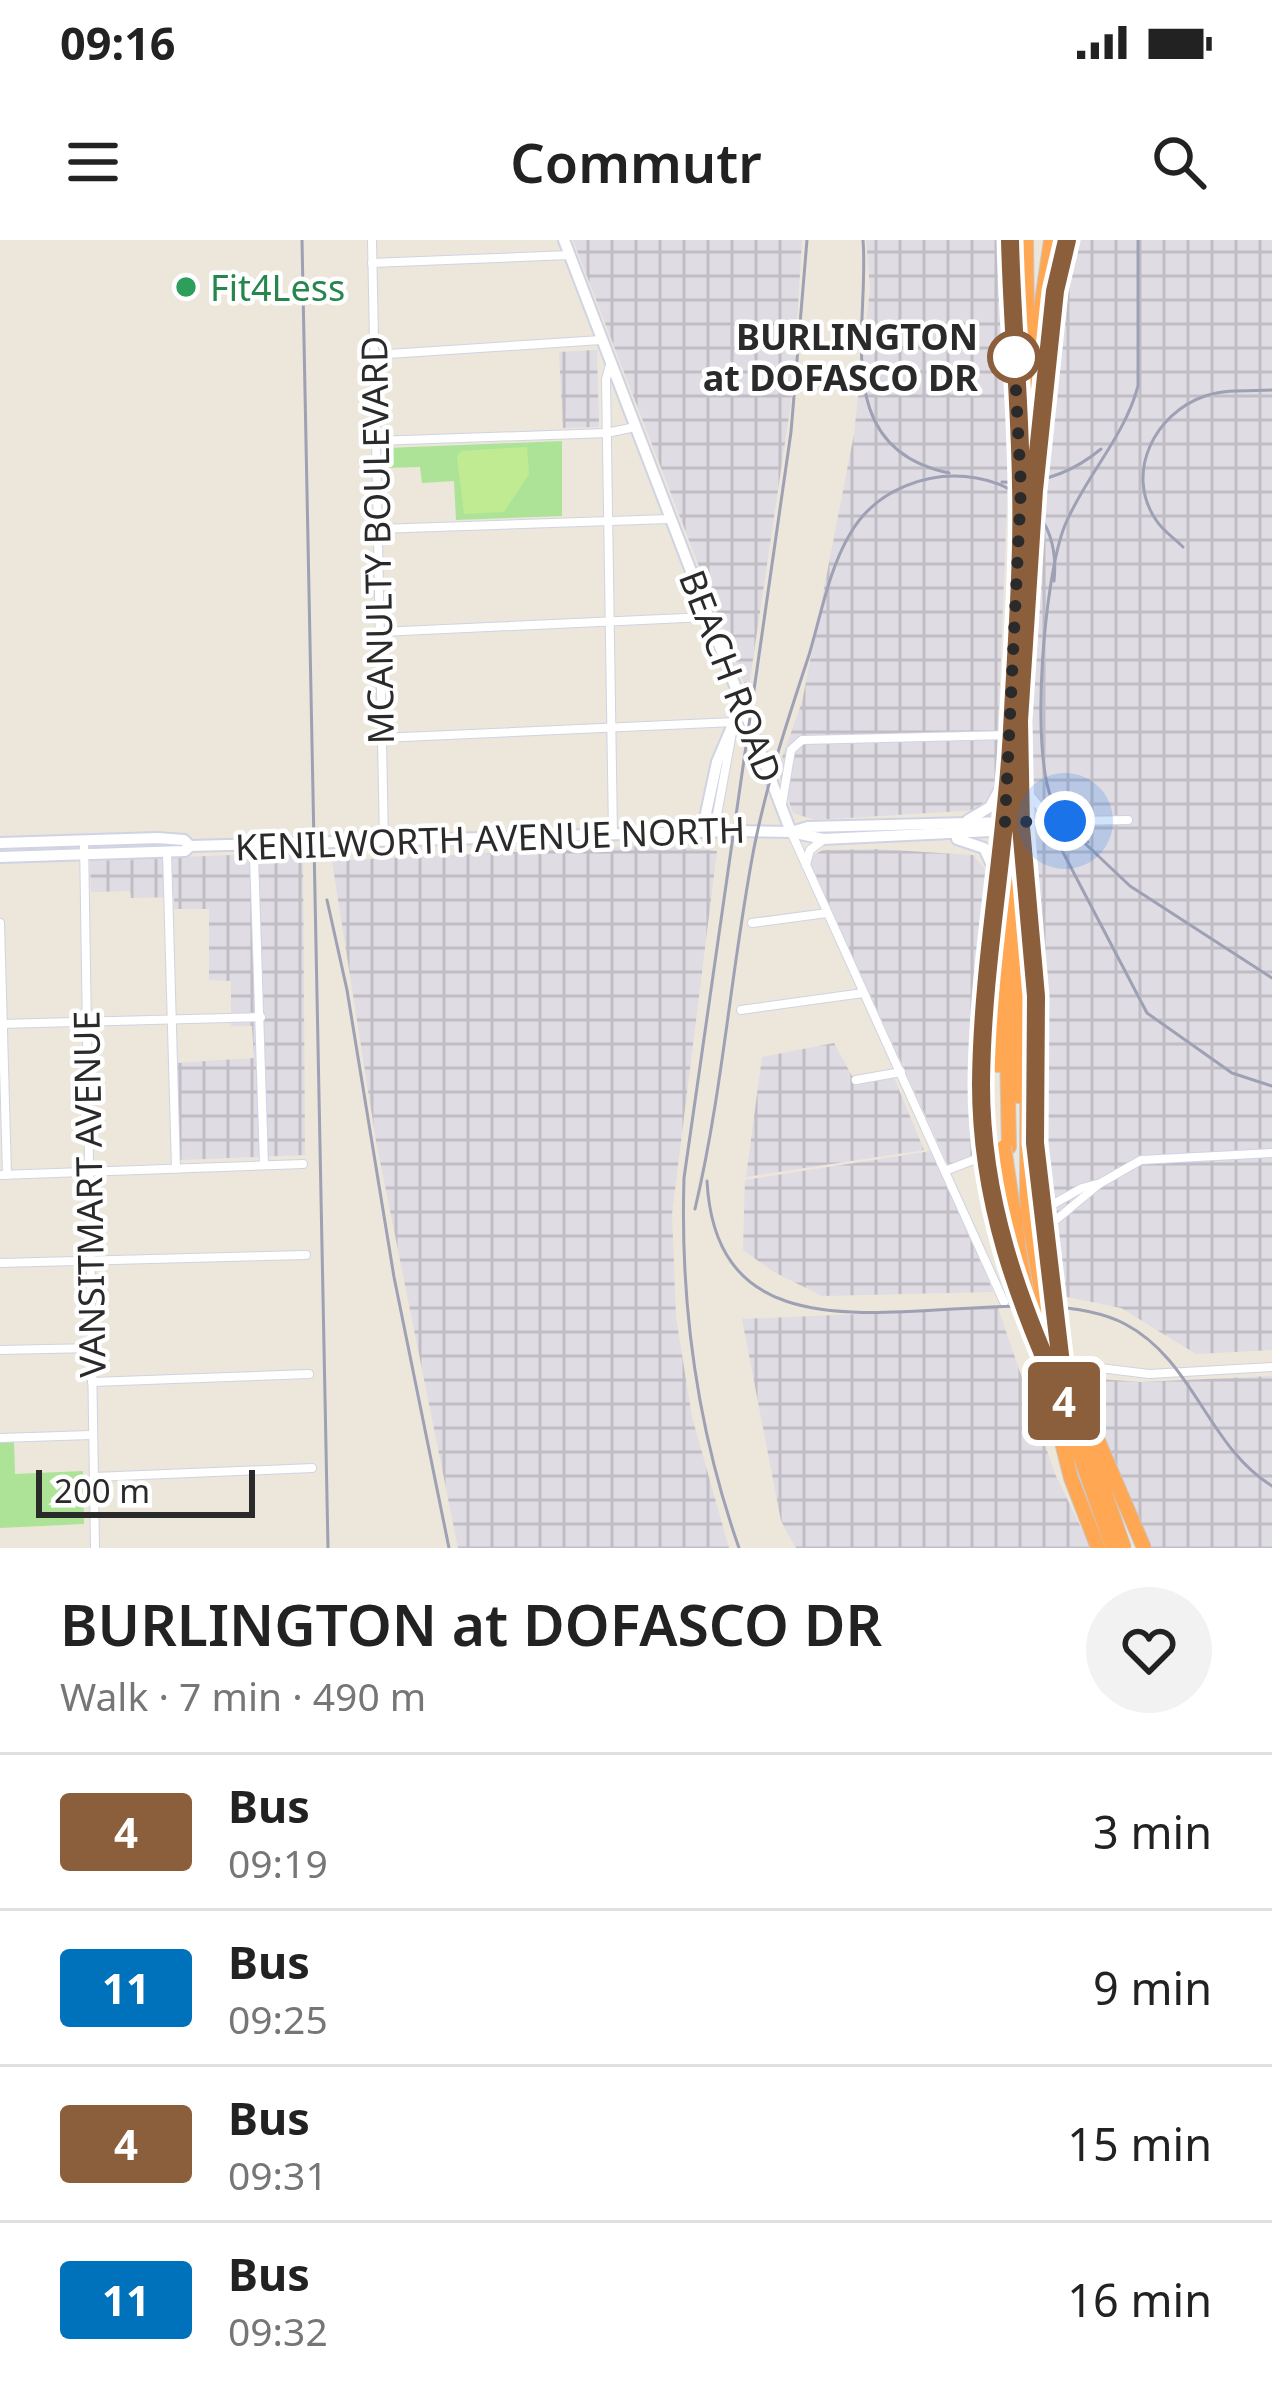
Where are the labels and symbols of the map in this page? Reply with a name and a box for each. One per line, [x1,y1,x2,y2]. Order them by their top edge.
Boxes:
place label: Fit4Less [210,263,345,312]
marker: Fit4Less [173,274,199,300]
place label: BURLINGTON at DOFASCO DR [703,312,978,402]
marker: BURLINGTON at DOFASCO DR [989,332,1039,382]
street label: MCANULTY BOULEVARD [349,335,405,745]
street label: BEACH ROAD [668,563,794,789]
your location [1035,791,1095,851]
street label: KENILWORTH AVENUE NORTH [234,805,746,871]
street label: VANSITMART AVENUE [61,1010,117,1378]
line badge: 4 [1025,1362,1103,1440]
scale bar [36,1464,255,1517]

